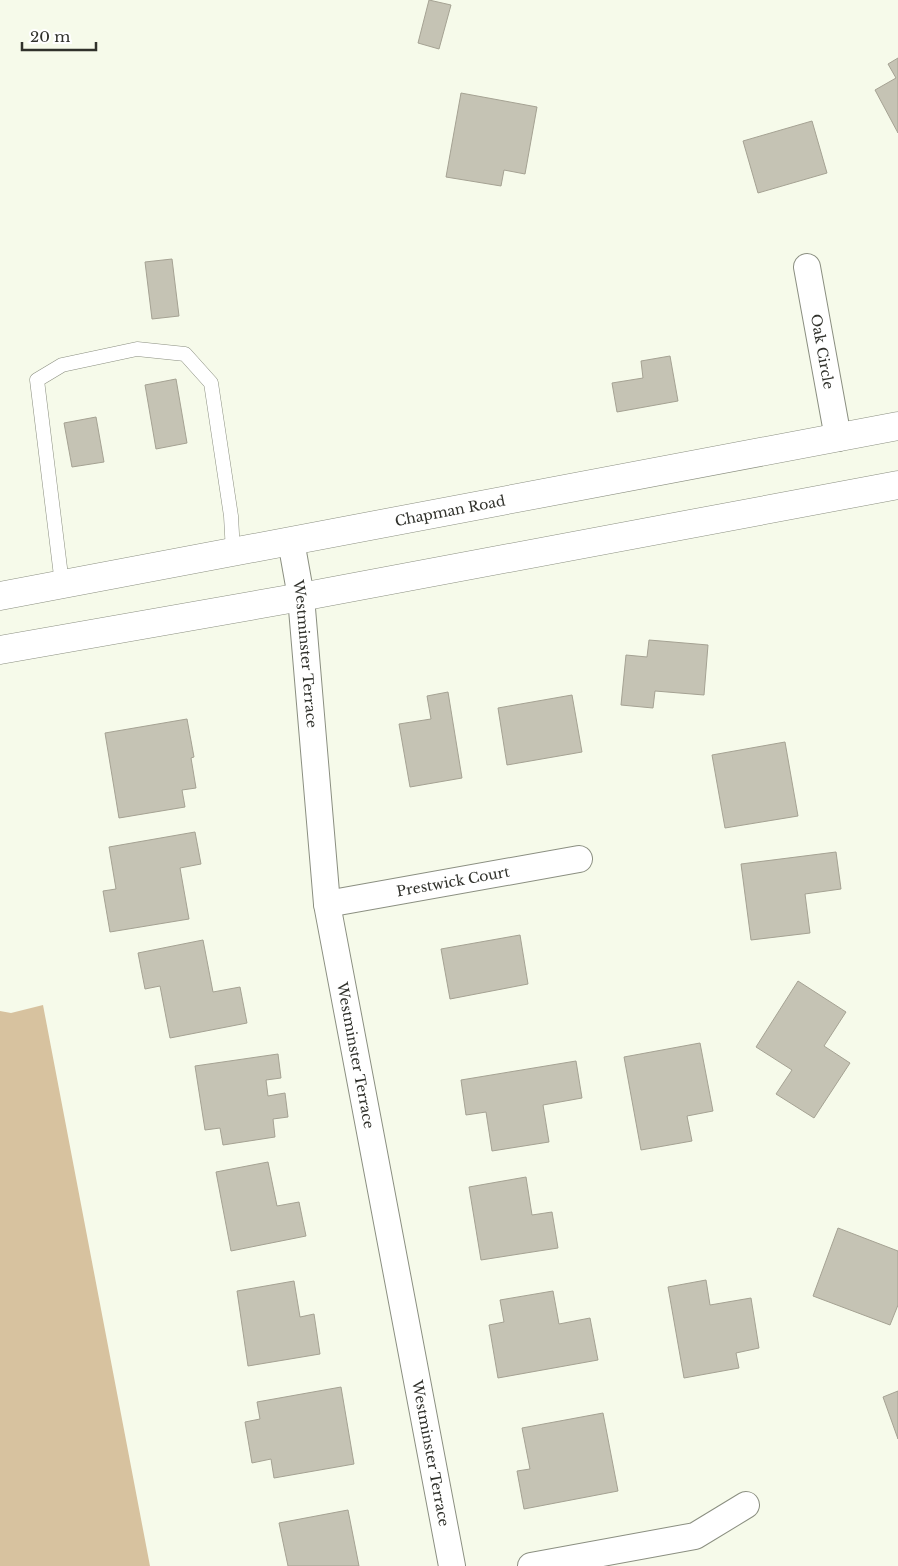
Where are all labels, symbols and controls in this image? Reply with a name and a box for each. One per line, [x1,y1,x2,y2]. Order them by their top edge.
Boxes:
scale bar [22,20,96,52]
text: 20 m [30,27,70,46]
street label: Oak Circle [807,313,838,391]
street label: Chapman Road [393,491,507,530]
street label: Westminster Terrace [289,578,321,729]
street label: Prestwick Court [395,862,512,900]
street label: Westminster Terrace [333,980,378,1130]
street label: Westminster Terrace [408,1378,453,1528]

